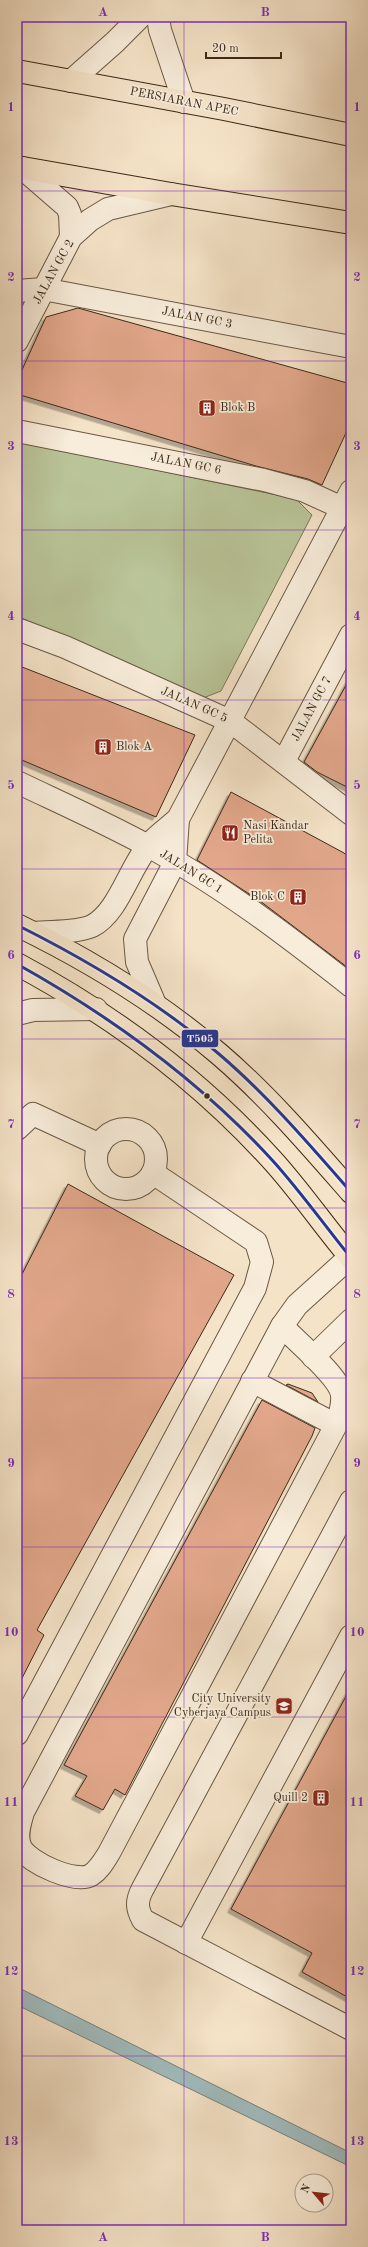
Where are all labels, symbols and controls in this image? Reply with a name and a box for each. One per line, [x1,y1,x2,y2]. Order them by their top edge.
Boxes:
text: A [98,6,108,19]
text: B [260,6,270,19]
scale bar [206,34,281,60]
text: 20 m [212,43,239,55]
street label: PERSIARAN APEC [129,86,239,118]
text: 1 [7,101,15,114]
text: 1 [353,101,361,114]
street label: JALAN GC 2 [31,238,77,306]
text: 2 [7,271,15,284]
text: 2 [353,271,361,284]
street label: JALAN GC 3 [161,305,233,331]
building icon: Blok B [197,398,217,418]
place label: Blok B [220,402,255,414]
text: 3 [7,440,15,453]
text: 3 [353,440,361,453]
street label: JALAN GC 6 [150,451,222,477]
text: 4 [7,610,15,623]
text: 4 [353,610,361,623]
street label: JALAN GC 7 [290,675,334,743]
street label: JALAN GC 5 [159,684,230,725]
building icon: Blok A [93,737,113,757]
place label: Blok A [116,741,152,753]
text: 5 [7,779,15,792]
text: 5 [353,779,361,792]
place label: Nasi Kandar Pelita [243,820,309,846]
restaurant icon: Nasi Kandar Pelita [220,823,240,843]
street label: JALAN GC 1 [157,848,225,896]
building icon: Blok C [288,887,308,907]
place label: Blok C [250,891,285,903]
text: 6 [7,949,15,962]
text: 6 [353,949,361,962]
line badge: T505 [181,1029,219,1048]
text: T505 [186,1034,214,1045]
unlabelled marker [202,1091,212,1101]
text: 7 [7,1118,15,1131]
text: 7 [353,1118,361,1131]
text: 8 [7,1288,15,1301]
text: 8 [353,1288,361,1301]
text: 9 [7,1457,15,1470]
text: 9 [353,1457,361,1470]
text: 10 [3,1626,19,1639]
text: 10 [349,1626,365,1639]
place label: City University Cyberjaya Campus [174,1693,272,1719]
school or university icon: City University Cyberjaya Campus [274,1696,294,1716]
building icon: Quill 2 [311,1788,331,1808]
place label: Quill 2 [273,1792,308,1804]
text: 11 [3,1796,19,1809]
text: 11 [349,1796,365,1809]
text: 12 [3,1965,19,1978]
text: 12 [349,1965,365,1978]
text: 13 [3,2135,19,2148]
text: 13 [349,2135,365,2148]
north arrow [294,2173,334,2213]
text: N [300,2182,314,2195]
text: A [98,2231,108,2244]
text: B [260,2231,270,2244]

